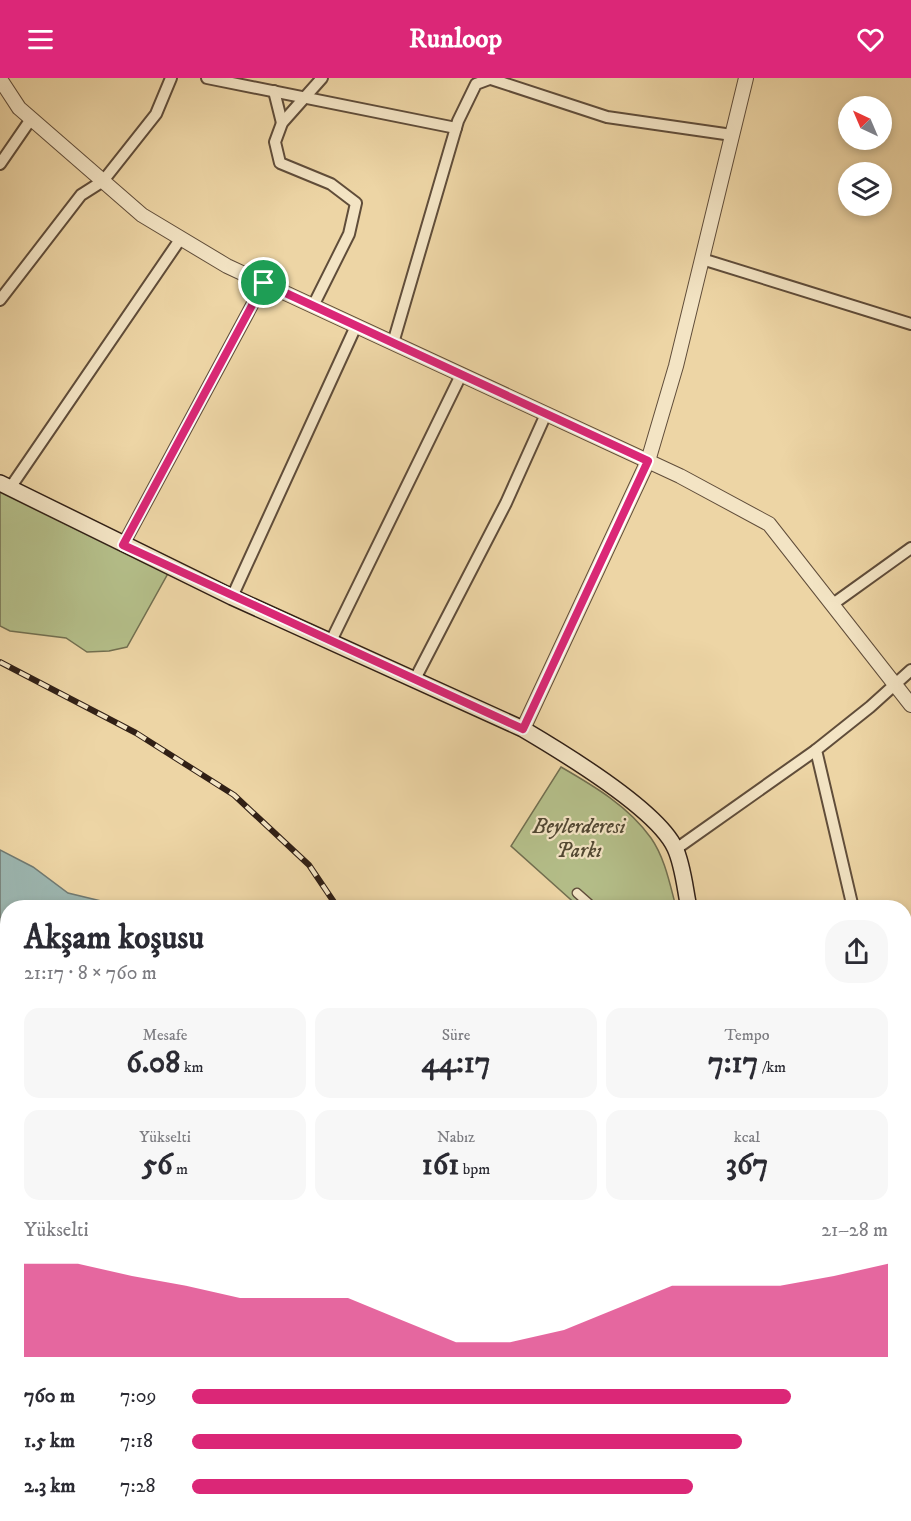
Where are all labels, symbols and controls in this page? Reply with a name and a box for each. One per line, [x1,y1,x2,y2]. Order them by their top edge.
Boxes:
text: Runloop [409,22,502,56]
icon: menu [24,23,57,56]
icon: heart [854,23,887,56]
north arrow [838,96,892,150]
map controls [838,96,892,216]
button: layers [838,162,892,216]
pin [238,257,289,308]
icon: arrive [247,266,280,299]
park label: Beylerderesi Parkı [532,814,627,864]
text: Akşam koşusu [24,918,204,959]
button: share [825,920,888,983]
text: 21:17 · 8 × 760 m [24,961,157,986]
text: Mesafe [143,1025,187,1045]
text: Süre [442,1025,470,1045]
text: Tempo [725,1025,769,1045]
text: 6.08 [126,1045,180,1082]
text: 44:17 [421,1045,491,1082]
text: 7:17 [708,1045,758,1082]
text: km [180,1057,204,1077]
text: /km [758,1057,786,1077]
text: Yükselti [139,1127,191,1147]
text: Nabız [437,1127,475,1147]
text: kcal [734,1127,760,1147]
text: 56 [142,1147,173,1184]
text: 161 [422,1147,459,1184]
text: 367 [726,1147,768,1184]
text: m [173,1159,188,1179]
text: bpm [459,1159,490,1179]
text: Yükselti [24,1218,89,1243]
text: 21–28 m [821,1218,888,1243]
text: 760 m [24,1384,75,1409]
text: 7:09 [120,1384,157,1409]
text: 1.5 km [24,1429,75,1454]
text: 7:18 [120,1429,153,1454]
text: 2.3 km [24,1474,76,1499]
text: 7:28 [120,1474,156,1499]

